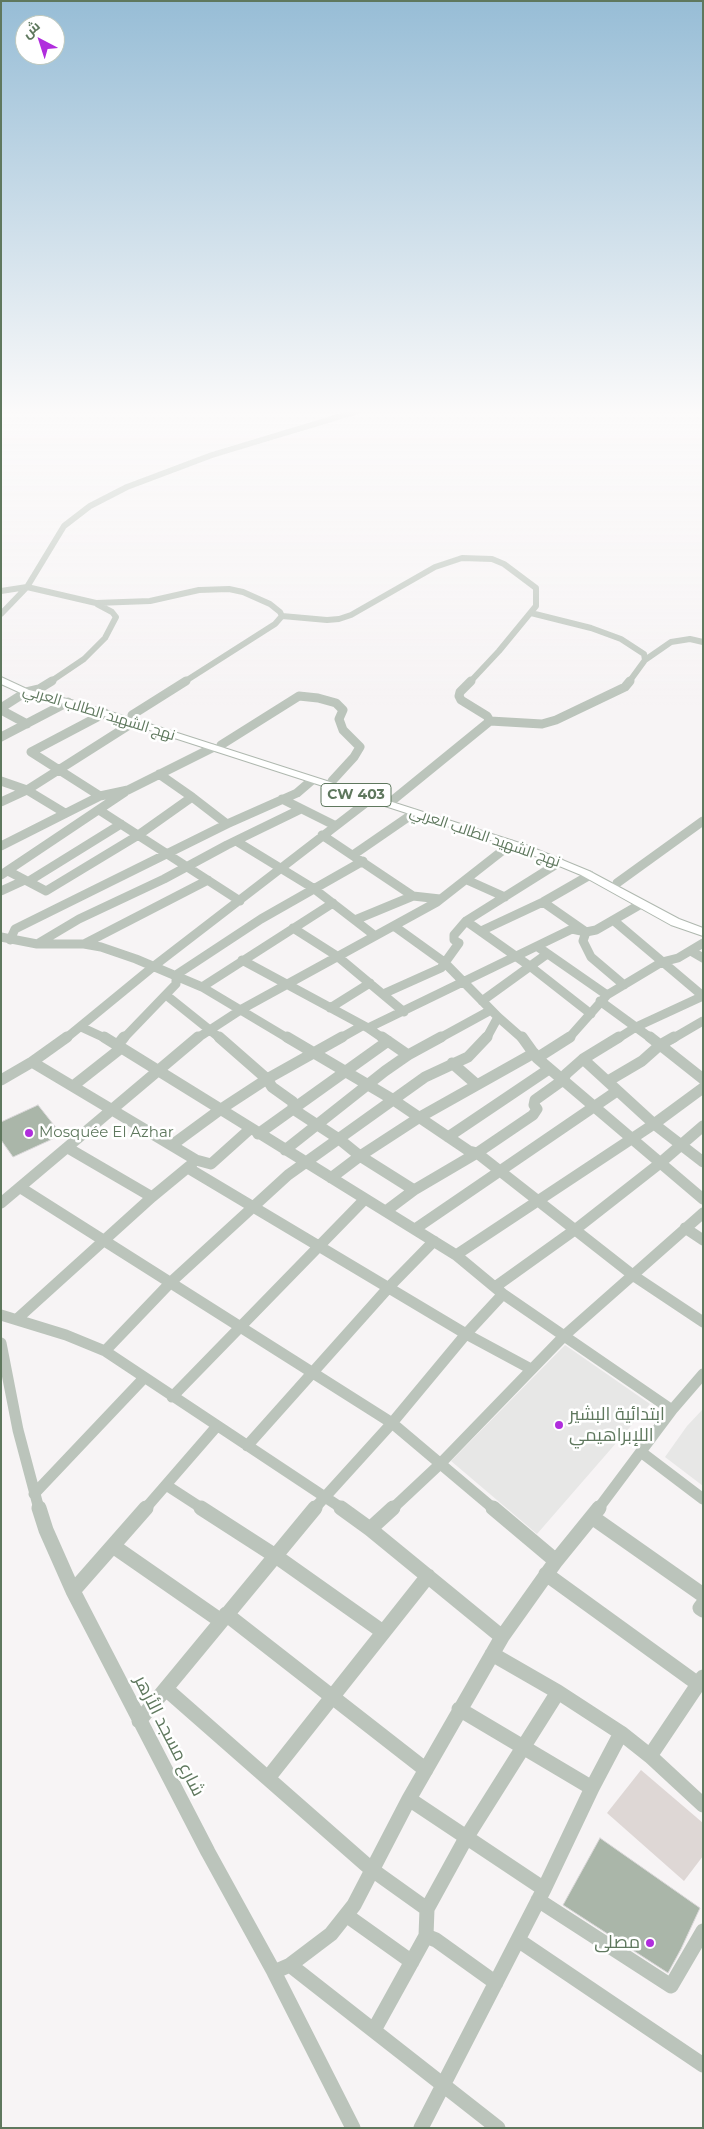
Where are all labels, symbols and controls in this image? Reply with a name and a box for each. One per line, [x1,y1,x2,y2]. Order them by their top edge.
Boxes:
north arrow [15,15,65,65]
text: ش [18,17,44,42]
street label: نهج الشهيد الطالب العربي [21,681,177,745]
road number: CW 403 [321,784,391,806]
street label: نهج الشهيد الطالب العربي [407,803,563,871]
place label: Mosquée El Azhar [39,1124,174,1142]
marker: Mosquée El Azhar [23,1127,35,1139]
place label: ابتدائية البشير اللإبراهيمي [569,1404,665,1446]
marker: ابتدائية البشير اللإبراهيمي [553,1419,565,1431]
street label: شارع مسجد الأزهر [129,1672,209,1800]
place label: مصلى [594,1932,640,1954]
marker: مصلى [644,1937,656,1949]

